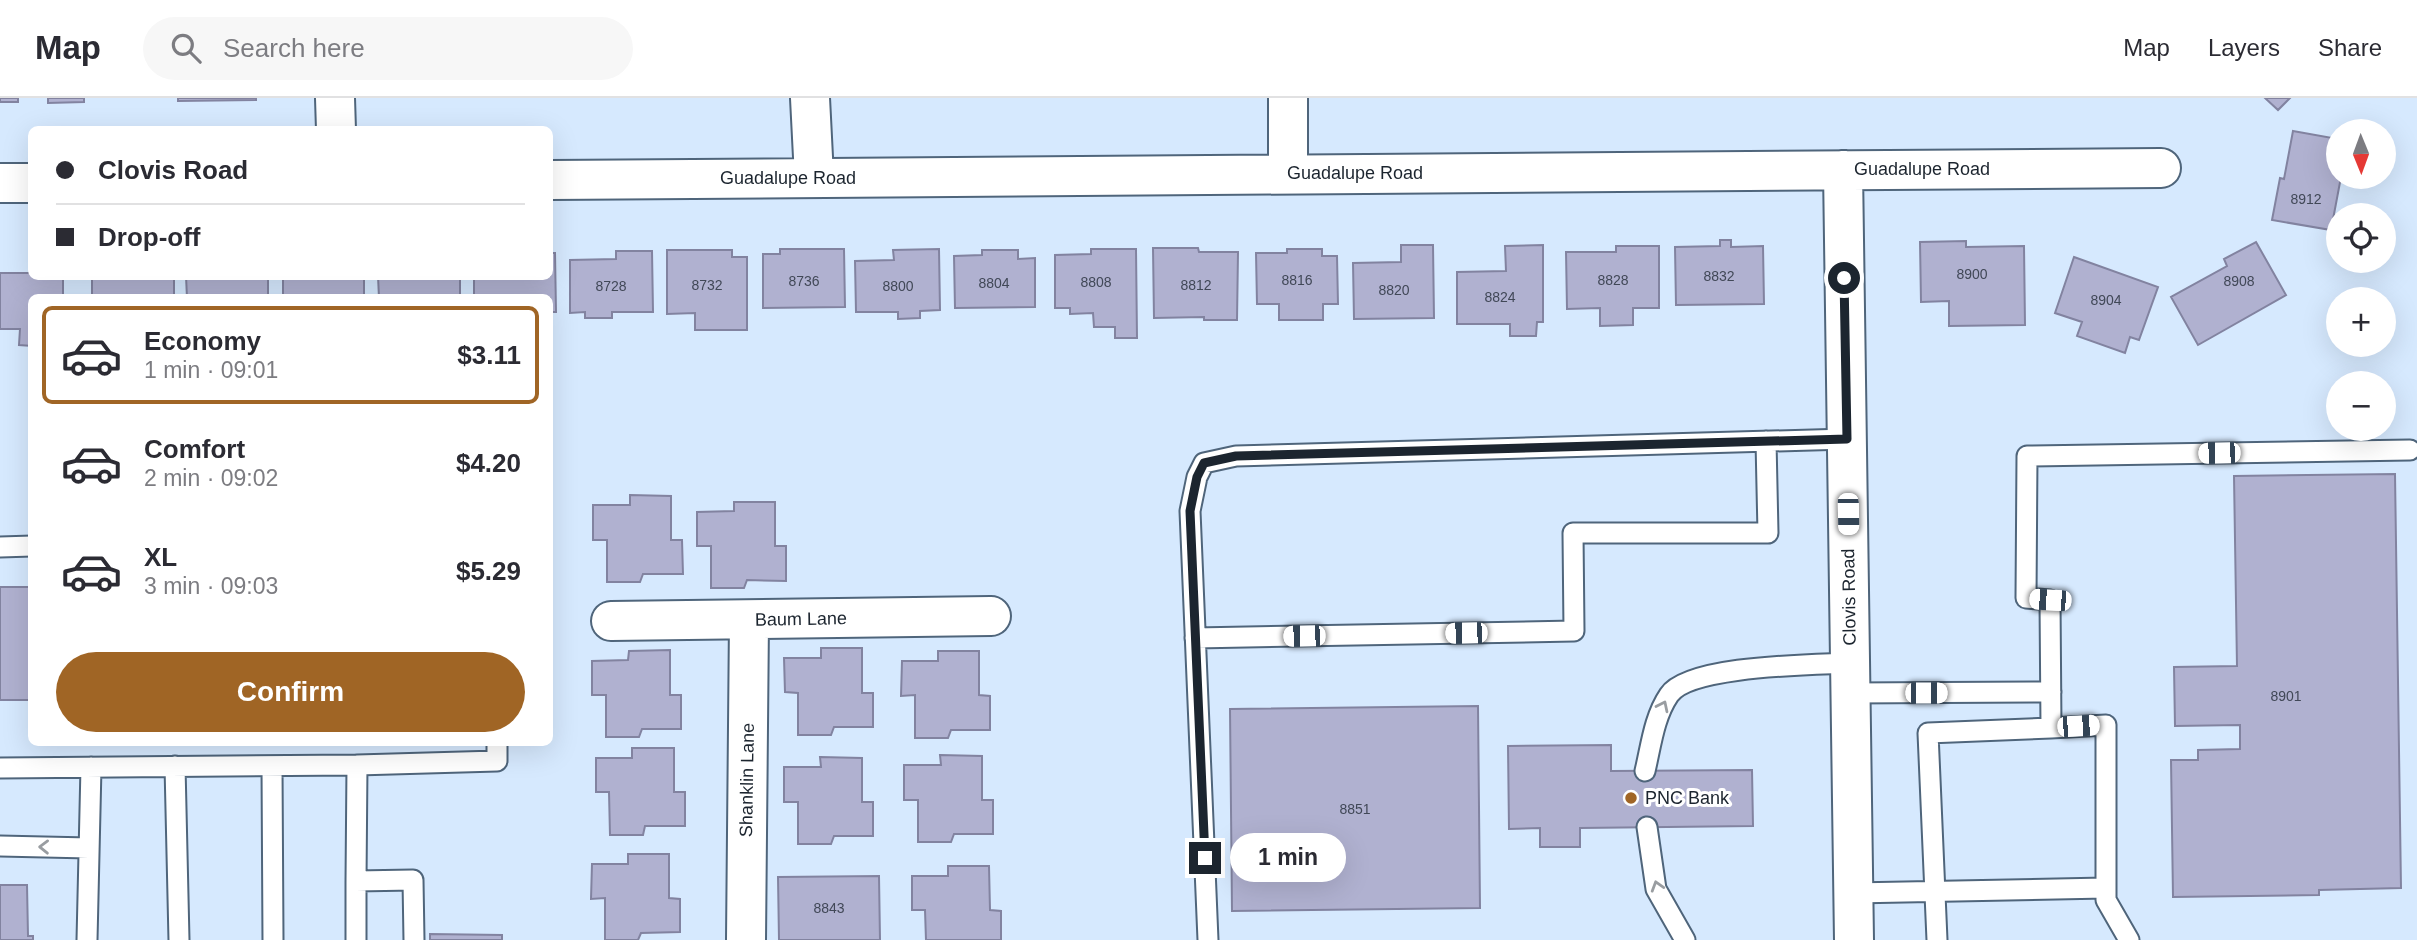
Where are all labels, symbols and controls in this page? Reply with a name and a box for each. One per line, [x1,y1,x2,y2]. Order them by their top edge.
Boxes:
search box [143,17,633,80]
text: Map [35,29,101,66]
icon: search [167,29,205,67]
text: Search here [223,33,365,63]
text: Map [2123,34,2170,61]
text: Layers [2208,34,2280,61]
text: Share [2318,34,2382,61]
north arrow [2326,119,2396,189]
map controls [2326,119,2396,441]
text: Clovis Road [98,155,248,185]
street label: Guadalupe Road [1854,159,1990,179]
street label: Guadalupe Road [1287,163,1423,183]
street label: Guadalupe Road [720,168,856,188]
house number: 8912 [2290,191,2322,207]
button: locate [2326,203,2396,273]
text: Drop-off [98,222,201,252]
route start [1828,262,1860,294]
house number: 8900 [1956,266,1988,282]
house number: 8832 [1703,268,1735,284]
house number: 8816 [1281,272,1313,288]
house number: 8828 [1597,272,1629,288]
house number: 8736 [788,273,820,289]
house number: 8908 [2223,273,2255,289]
house number: 8808 [1080,274,1112,290]
house number: 8804 [978,275,1010,291]
house number: 8732 [691,277,723,293]
house number: 8812 [1180,277,1212,293]
house number: 8728 [595,278,627,294]
house number: 8800 [882,278,914,294]
house number: 8820 [1378,282,1410,298]
button: + [2326,287,2396,357]
house number: 8824 [1484,289,1516,305]
house number: 8904 [2090,292,2122,308]
icon: car [60,324,123,387]
text: Economy [144,326,261,356]
text: $3.11 [457,340,521,370]
text: 1 min · 09:01 [144,357,278,383]
button: − [2326,371,2396,441]
icon: car [60,432,123,495]
text: Comfort [144,434,245,464]
car [2198,442,2241,464]
text: $4.20 [456,448,521,478]
text: 2 min · 09:02 [144,465,278,491]
car [1838,493,1859,535]
icon: car [60,540,123,603]
text: XL [144,542,177,572]
street label: Clovis Road [1838,548,1860,646]
text: $5.29 [456,556,521,586]
text: 3 min · 09:03 [144,573,278,599]
car [2029,588,2072,612]
street label: Baum Lane [755,608,847,630]
car [1445,622,1488,644]
car [1283,625,1326,647]
button: Confirm [56,652,525,732]
car [1906,683,1948,704]
house number: 8901 [2270,688,2302,704]
one-way arrow [1655,701,1669,713]
car [2057,714,2100,738]
street label: Shanklin Lane [736,723,758,837]
place label: PNC Bank [1645,788,1730,808]
marker: PNC Bank [1623,790,1639,806]
house number: 8851 [1339,801,1371,817]
callout: 1 min [1230,834,1345,882]
one-way arrow [39,839,50,854]
route end [1189,842,1221,874]
text: 1 min [1258,844,1318,870]
one-way arrow [1651,881,1666,893]
house number: 8843 [813,900,845,916]

